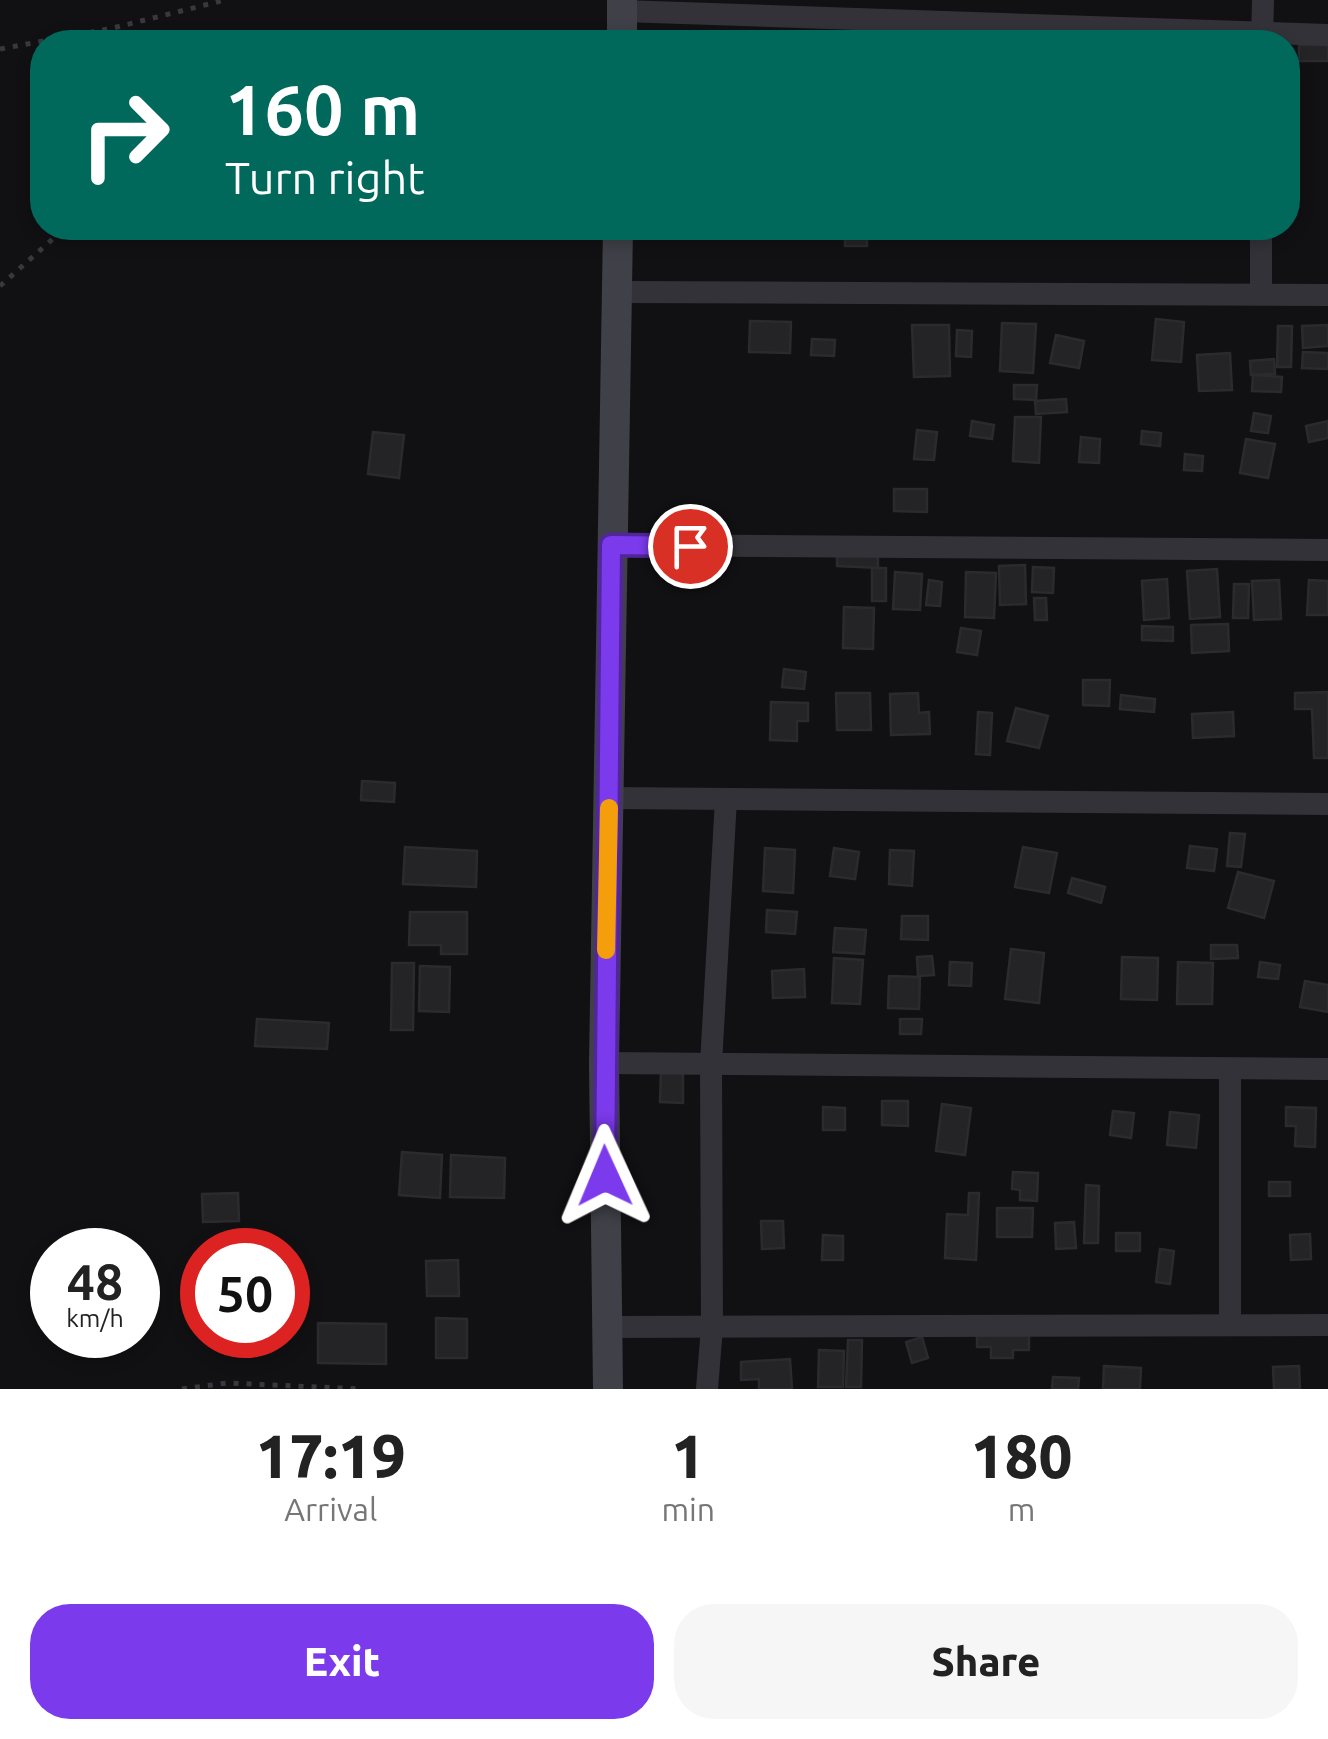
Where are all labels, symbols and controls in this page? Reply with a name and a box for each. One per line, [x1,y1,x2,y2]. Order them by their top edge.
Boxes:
icon: right [60,70,190,200]
text: 160 m [225,70,420,148]
text: Turn right [225,152,425,203]
pin [648,504,733,589]
icon: arrive [663,519,718,574]
position arrow [553,1124,657,1228]
speed limit sign: 50 [180,1228,310,1358]
text: 48 [67,1253,123,1309]
text: km/h [66,1304,124,1332]
text: 17:19 [256,1422,406,1489]
text: 1 [671,1422,705,1489]
text: 180 [971,1422,1072,1489]
text: Arrival [284,1491,377,1527]
text: min [661,1491,715,1527]
text: m [1008,1491,1035,1527]
button: Exit [30,1604,654,1719]
button: Share [674,1604,1298,1719]

